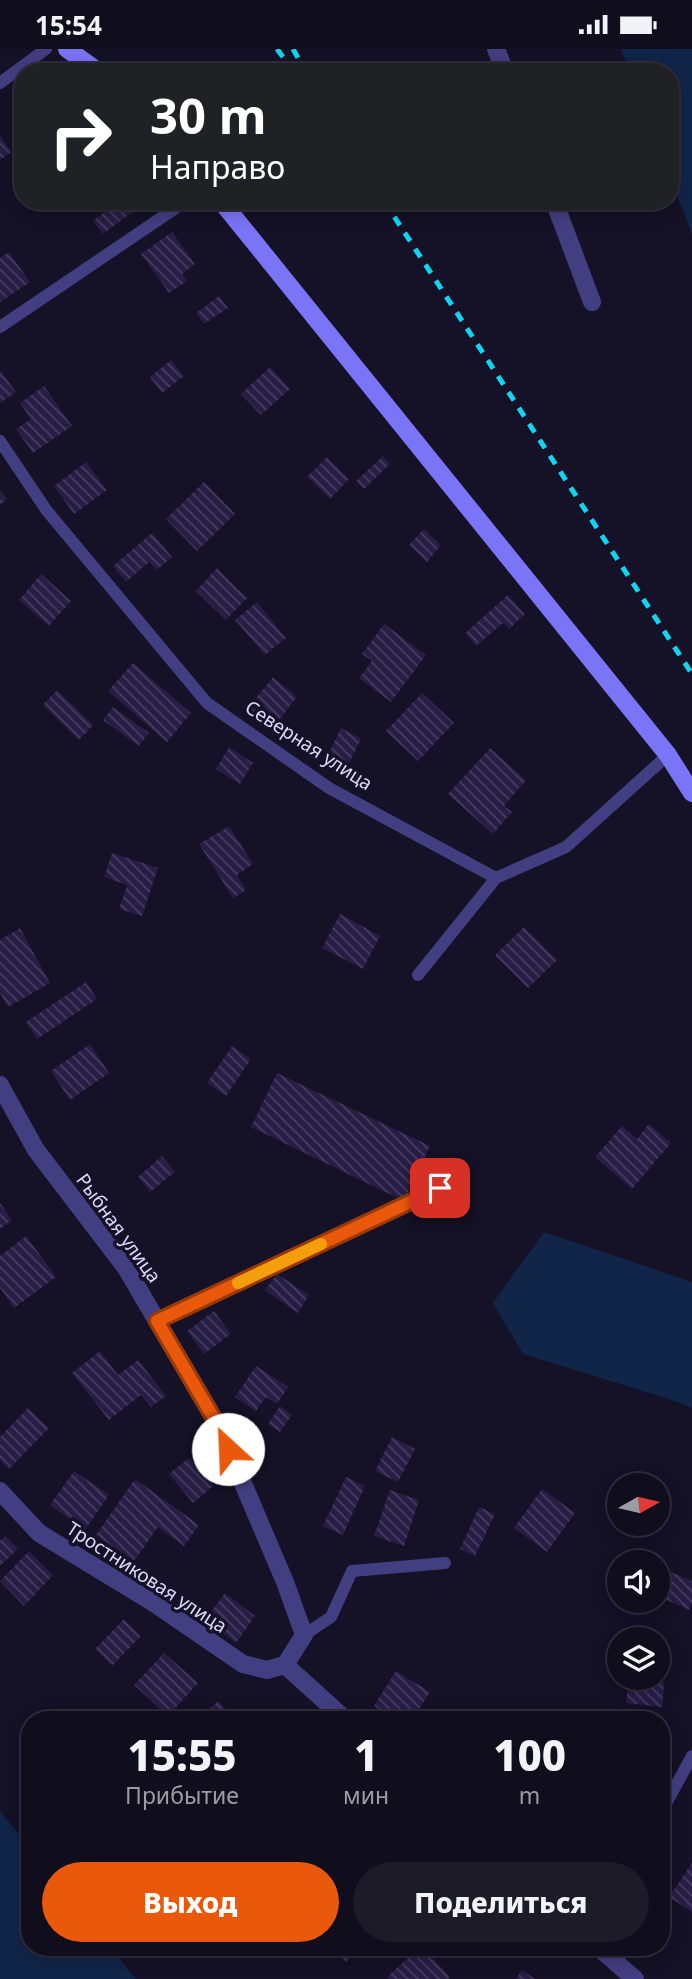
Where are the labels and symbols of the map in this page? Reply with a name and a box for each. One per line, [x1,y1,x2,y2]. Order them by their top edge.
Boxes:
street label: Северная улица [240,694,378,796]
pin [410,1158,470,1218]
street label: Рыбная улица [70,1168,168,1288]
position arrow [191,1412,265,1486]
north arrow [607,1473,670,1537]
street label: Тростниковая улица [62,1515,232,1639]

